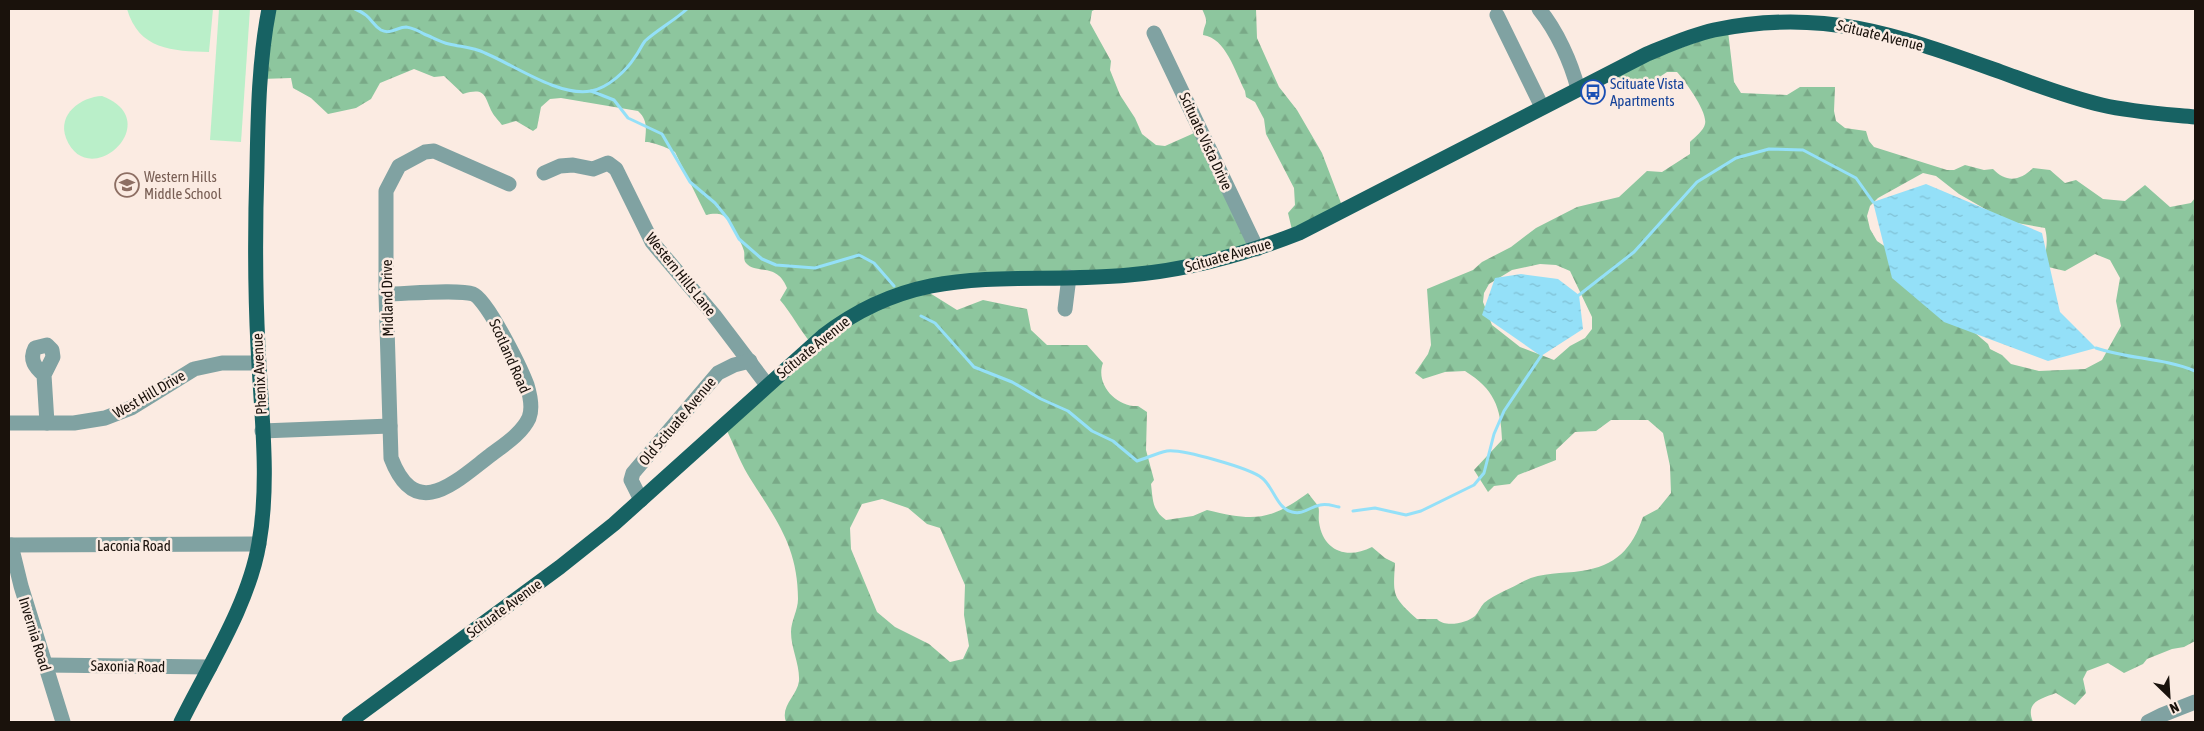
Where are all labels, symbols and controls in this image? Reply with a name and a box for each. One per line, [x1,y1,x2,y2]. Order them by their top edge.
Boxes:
street label: Scituate Avenue [1835,16,1925,54]
place label: Scituate Vista Apartments [1610,75,1684,109]
bus stop icon: Scituate Vista Apartments [1580,79,1606,105]
street label: Scituate Vista Drive [1176,90,1236,193]
place label: Western Hills Middle School [144,168,222,202]
school or university icon: Western Hills Middle School [114,172,140,198]
street label: Western Hills Lane [642,229,720,319]
street label: Scituate Avenue [1183,235,1273,275]
street label: Midland Drive [378,259,396,337]
street label: Scituate Avenue [773,312,853,381]
street label: Scotland Road [486,316,534,396]
street label: Phenix Avenue [248,333,270,415]
street label: West Hill Drive [110,366,188,421]
street label: Old Scituate Avenue [635,373,719,469]
street label: Laconia Road [97,537,171,554]
street label: Scituate Avenue [463,575,545,641]
street label: Invernia Road [16,595,54,673]
street label: Saxonia Road [91,657,165,675]
north arrow [2144,671,2194,721]
text: N [2167,699,2182,717]

